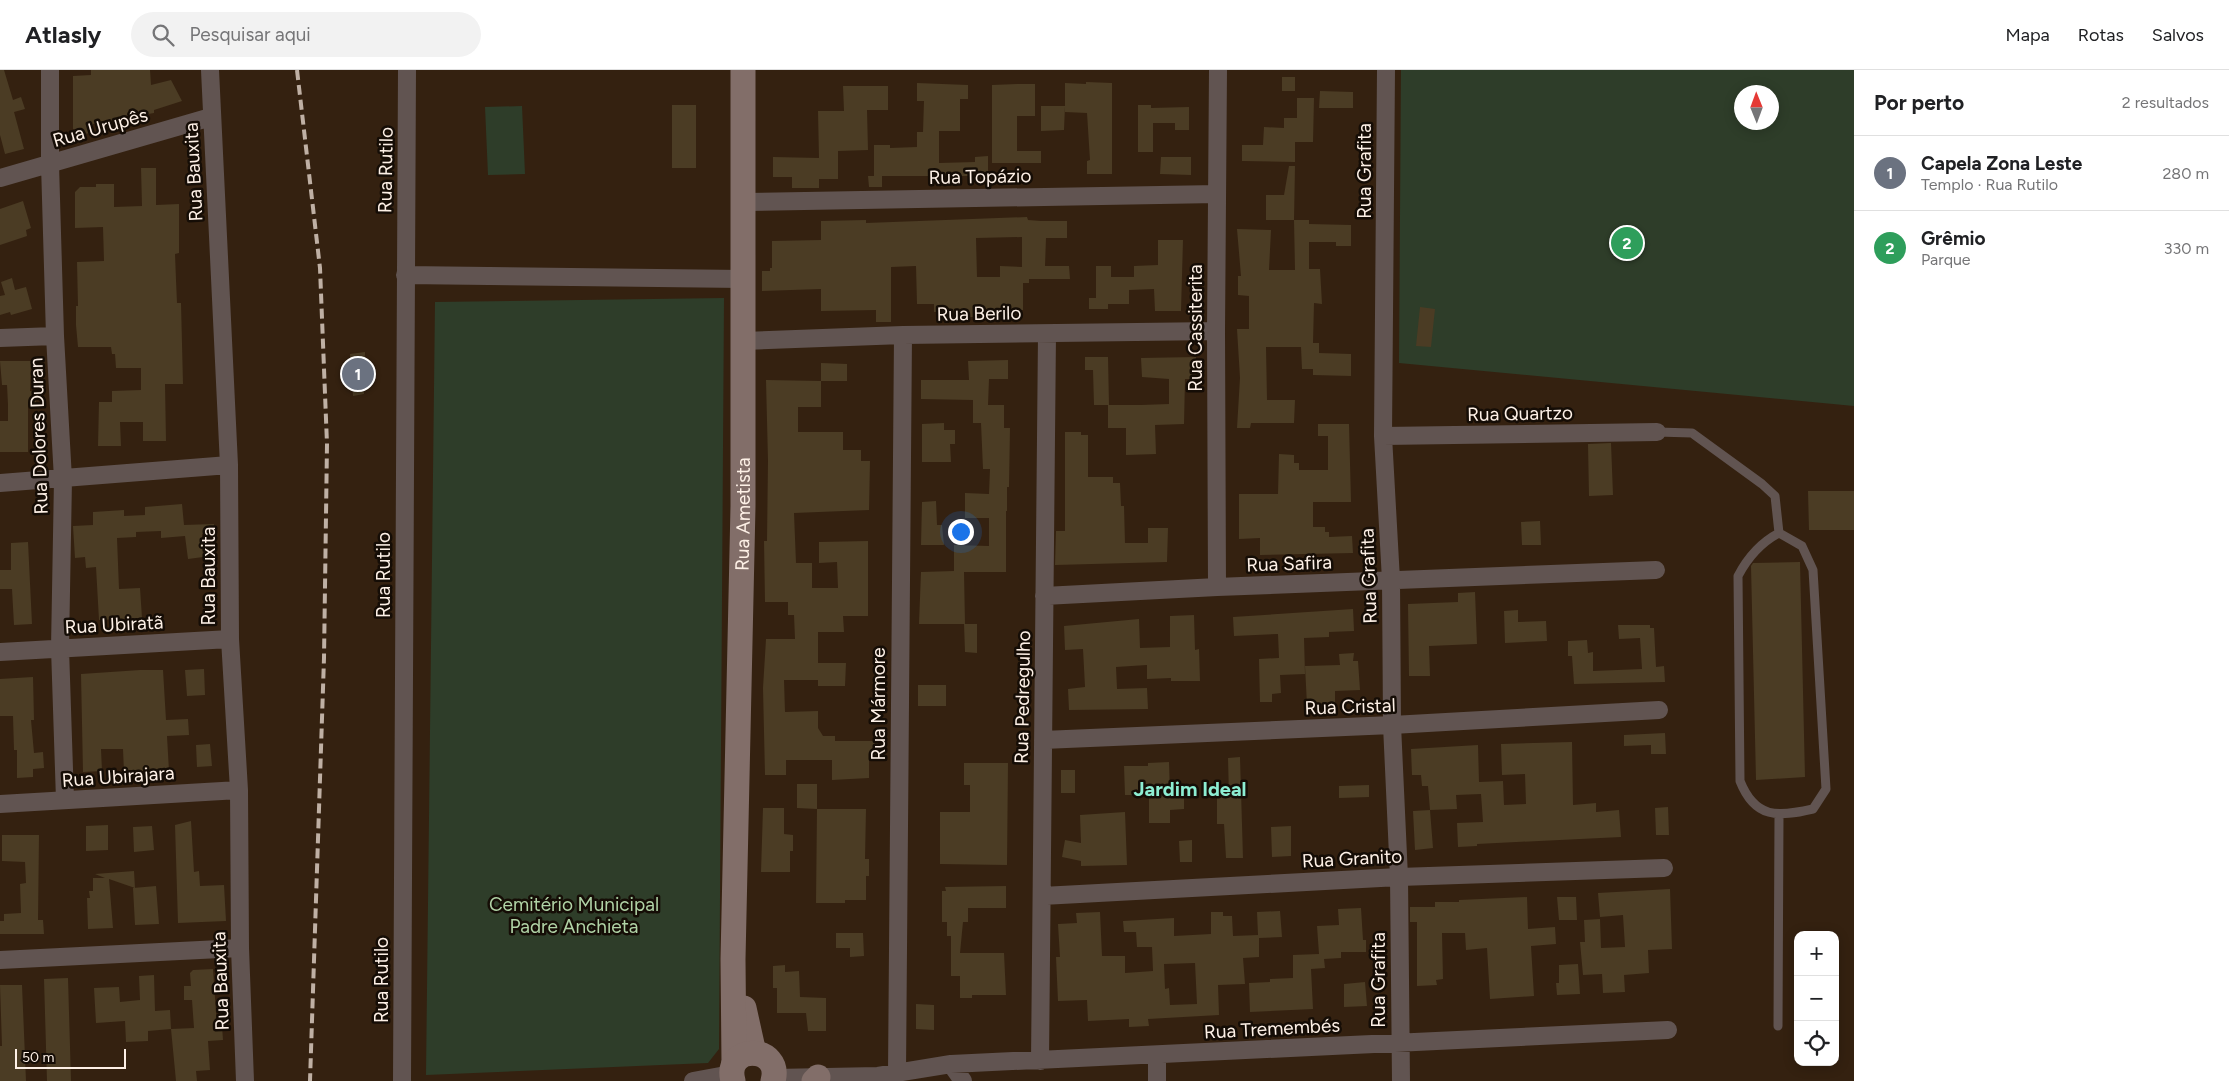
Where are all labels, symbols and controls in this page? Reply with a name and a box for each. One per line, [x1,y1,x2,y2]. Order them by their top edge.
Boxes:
search box [131,12,481,57]
text: Atlasly [25,20,101,49]
icon: search [149,21,177,49]
text: Pesquisar aqui [189,23,311,46]
text: Mapa [2006,24,2050,46]
text: Rotas [2078,24,2124,46]
text: Salvos [2152,24,2204,46]
north arrow [1734,85,1779,130]
text: Por perto [1874,90,1964,115]
text: 2 resultados [2122,93,2209,112]
street label: Rua Urupês [50,103,150,152]
street label: Rua Bauxita [179,122,208,222]
street label: Rua Grafita [1353,123,1376,219]
street label: Rua Rutilo [373,127,398,213]
text: Capela Zona Leste [1921,152,2082,175]
street label: Rua Topázio [928,164,1032,189]
text: 1 [1887,164,1893,183]
text: 280 m [2162,164,2209,183]
text: Templo · Rua Rutilo [1921,175,2058,194]
pin: 2 [1611,224,1643,262]
text: Grêmio [1921,227,1986,250]
text: 2 [1885,239,1895,258]
text: 330 m [2164,239,2209,258]
text: Parque [1921,250,1971,269]
street label: Rua Cassiterita [1184,264,1207,392]
street label: Rua Berilo [936,301,1022,326]
pin: 1 [342,355,374,393]
street label: Rua Dolores Duran [24,357,53,515]
street label: Rua Quartzo [1467,401,1573,426]
street label: Rua Ametista [731,457,755,571]
your location [948,519,974,545]
street label: Rua Bauxita [197,526,220,626]
street label: Rua Grafita [1355,528,1382,624]
street label: Rua Rutilo [372,532,395,618]
street label: Rua Safira [1246,551,1332,576]
street label: Rua Ubiratã [64,610,164,639]
street label: Rua Pedregulho [1010,630,1035,764]
street label: Rua Mármore [867,647,890,761]
street label: Rua Cristal [1304,693,1396,720]
street label: Rua Ubirajara [61,761,175,792]
district label: Jardim Ideal [1134,777,1246,801]
street label: Rua Granito [1301,844,1403,873]
park label: Cemitério Municipal Padre Anchieta [489,893,659,938]
street label: Rua Bauxita [207,931,234,1031]
map controls [1794,931,1839,1066]
button: + [1794,931,1839,976]
street label: Rua Grafita [1367,932,1390,1028]
street label: Rua Rutilo [370,937,393,1023]
button: − [1794,976,1839,1021]
street label: Rua Tremembés [1203,1013,1341,1044]
button: locate [1794,1021,1839,1066]
scale bar [15,1046,126,1069]
text: 50 m [22,1049,54,1066]

